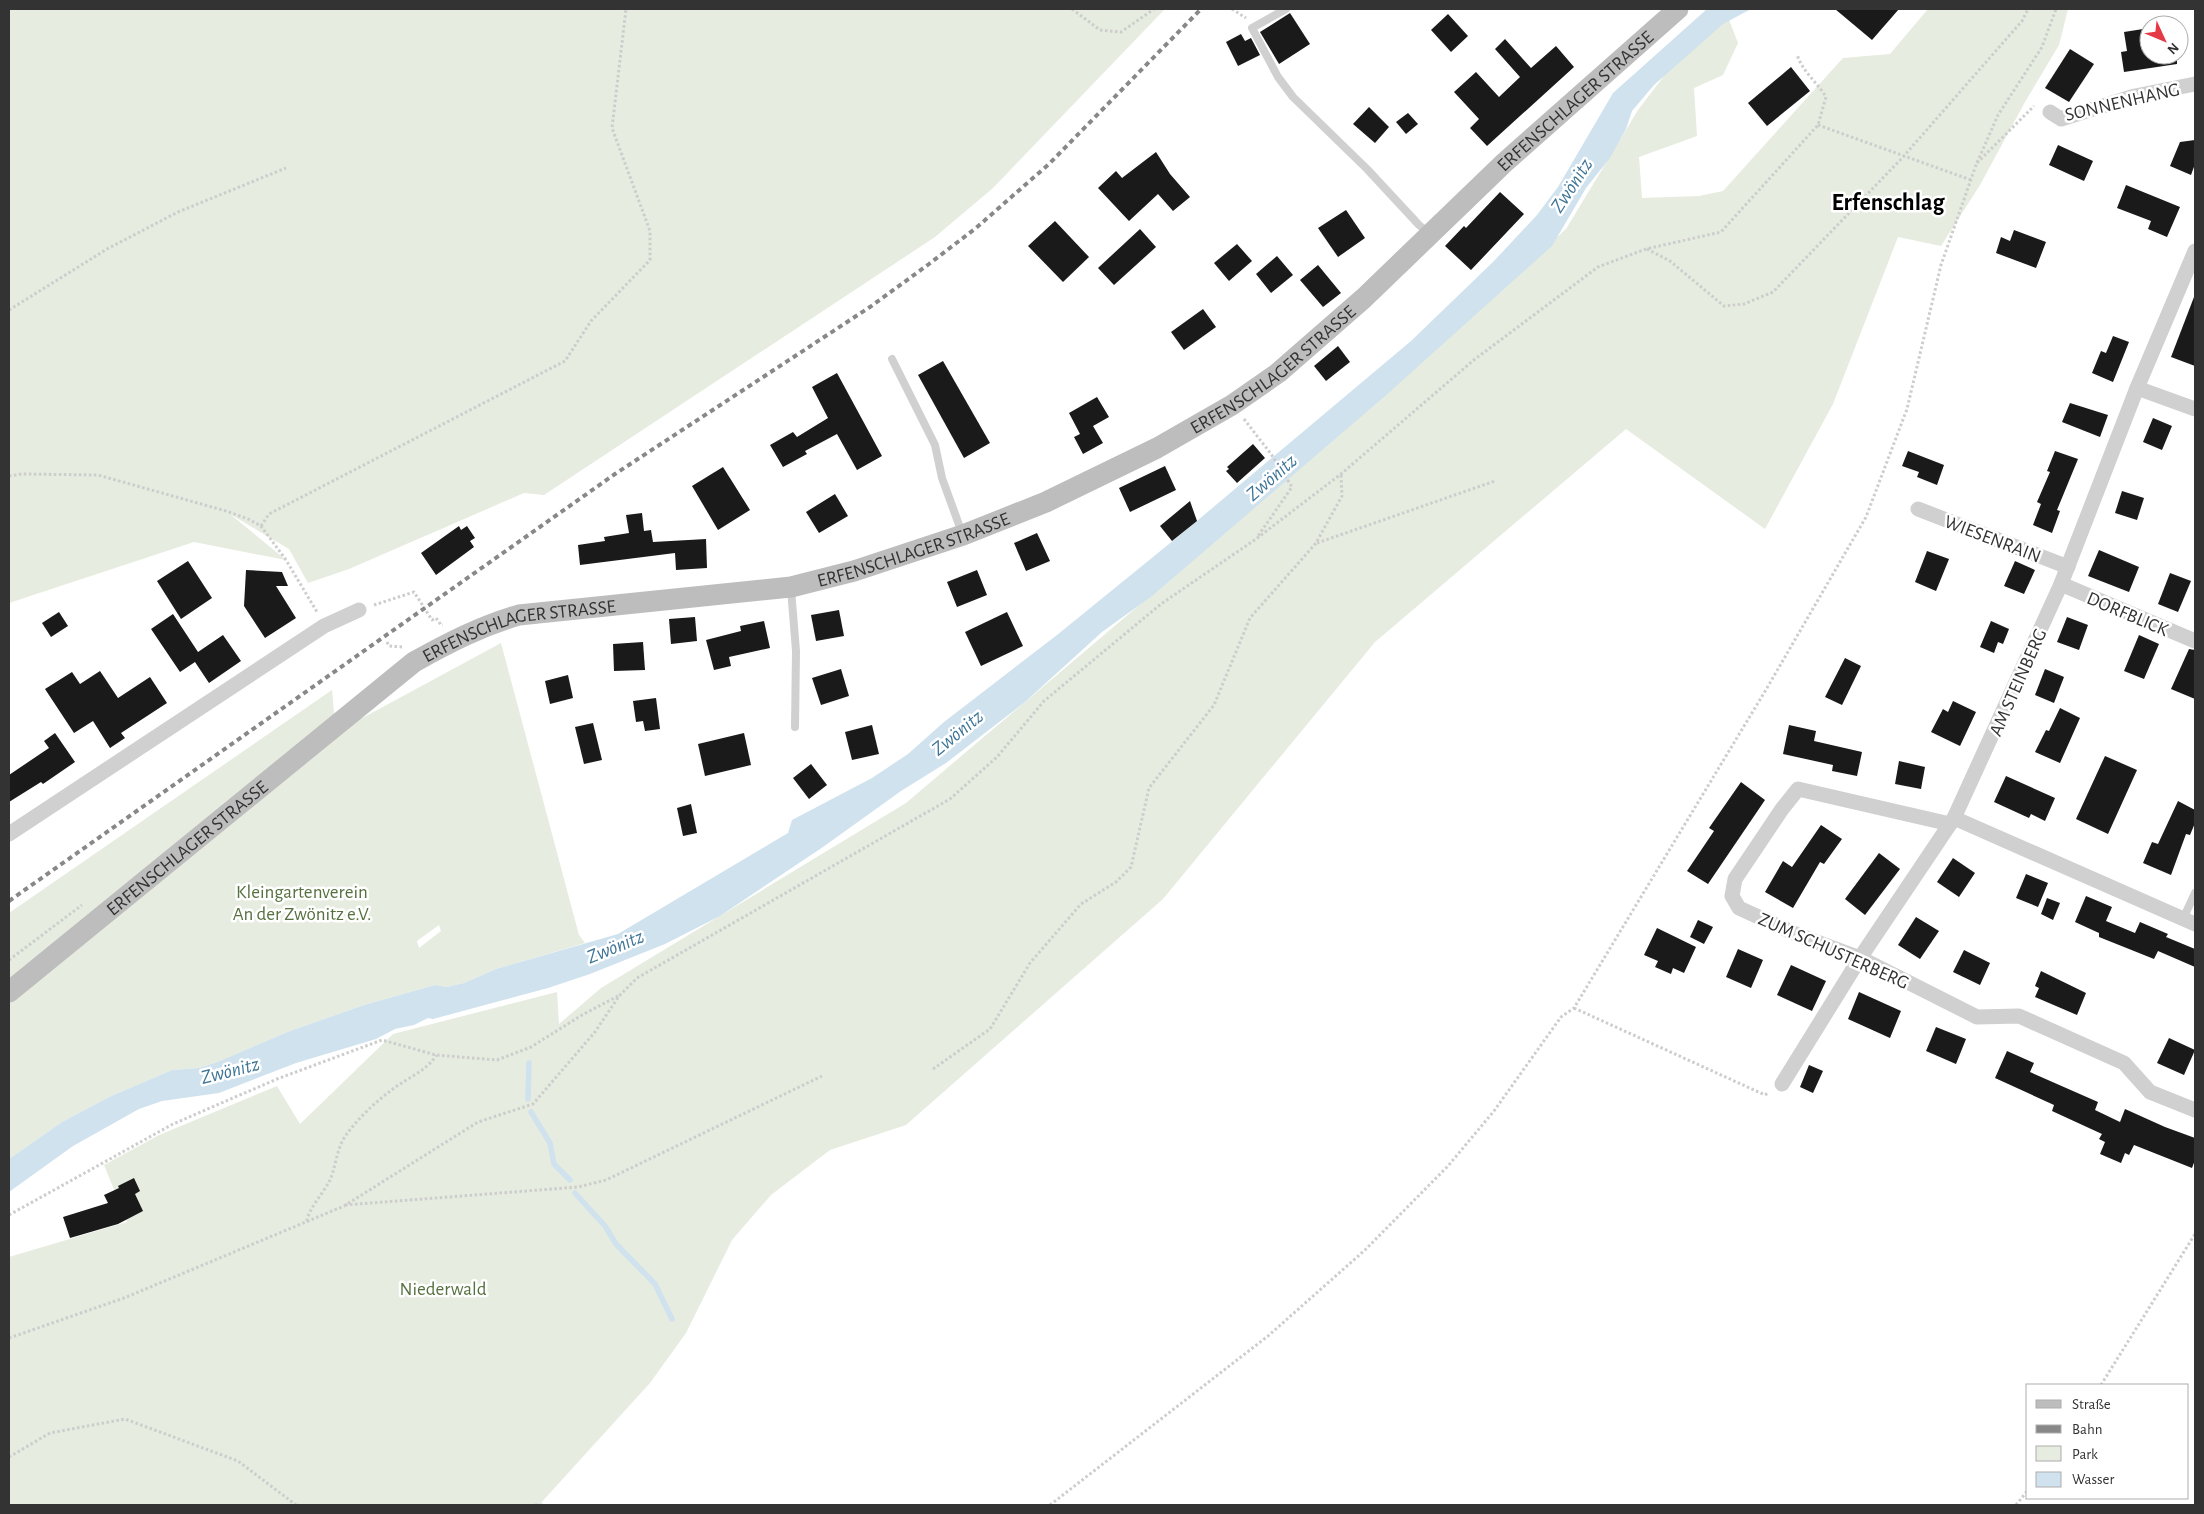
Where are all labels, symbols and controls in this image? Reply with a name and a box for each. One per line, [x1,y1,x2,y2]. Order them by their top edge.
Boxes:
north arrow [2139,15,2189,65]
street label: ERFENSCHLAGER STRASSE [1494,28,1657,175]
text: N [2164,40,2181,57]
street label: SONNENHANG [2063,80,2182,125]
water label: Zwönitz [1547,155,1596,216]
district label: Erfenschlag [1831,191,1946,215]
street label: ERFENSCHLAGER STRASSE [1187,302,1360,438]
water label: Zwönitz [1243,451,1301,505]
street label: ERFENSCHLAGER STRASSE [815,510,1012,591]
street label: WIESENRAIN [1941,512,2043,567]
street label: DORFBLICK [2084,589,2171,640]
street label: ERFENSCHLAGER STRASSE [420,597,617,666]
street label: AM STEINBERG [1986,626,2051,739]
water label: Zwönitz [928,706,987,759]
street label: ERFENSCHLAGER STRASSE [103,778,272,920]
park label: Kleingartenverein An der Zwönitz e.V. [233,883,371,924]
street label: ZUM SCHUSTERBERG [1755,910,1912,993]
water label: Zwönitz [584,926,647,967]
water label: Zwönitz [199,1054,262,1088]
park label: Niederwald [399,1280,487,1299]
legend [2026,1384,2189,1499]
text: Straße [2072,1397,2111,1412]
text: Bahn [2072,1422,2102,1437]
text: Park [2072,1447,2098,1462]
text: Wasser [2072,1472,2115,1487]

